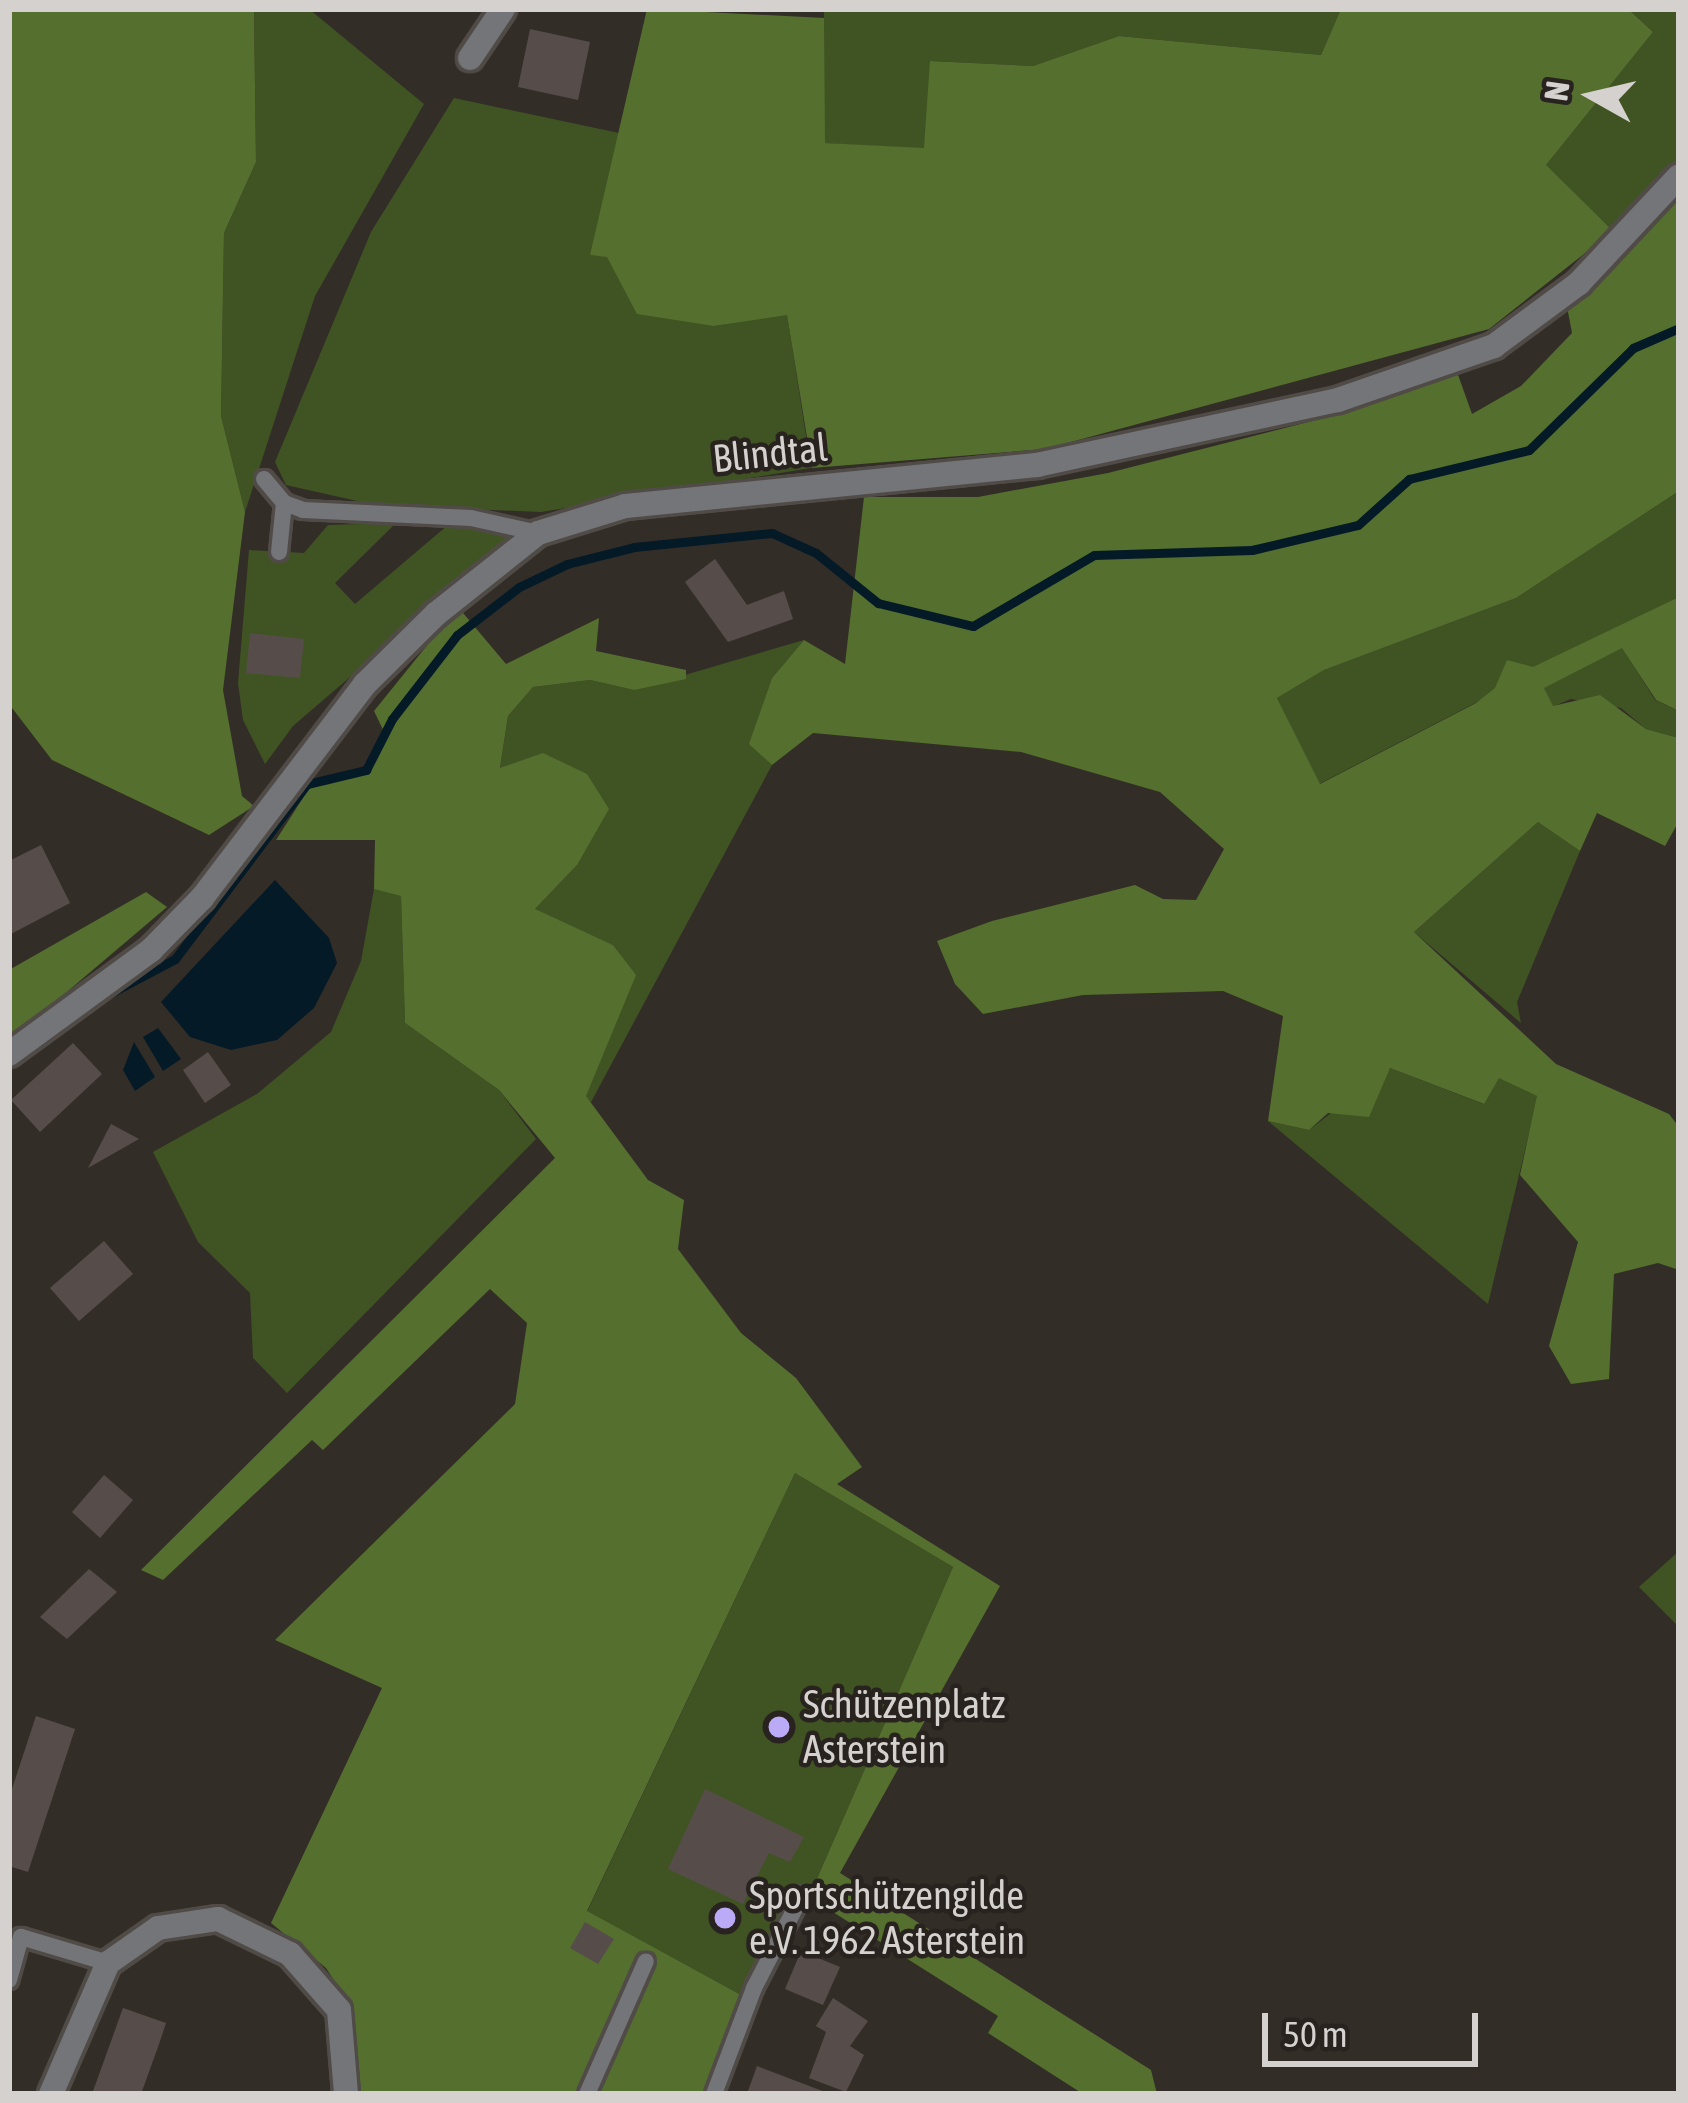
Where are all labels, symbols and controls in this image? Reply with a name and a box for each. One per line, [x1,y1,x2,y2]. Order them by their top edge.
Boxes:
north arrow [1532,36,1652,156]
text: N [1536,79,1577,103]
street label: Blindtal [710,424,830,482]
place label: Schützenplatz Asterstein [803,1682,1005,1773]
marker: Schützenplatz Asterstein [766,1714,792,1740]
place label: Sportschützengilde e.V. 1962 Asterstein [749,1873,1025,1964]
marker: Sportschützengilde e.V. 1962 Asterstein [712,1905,738,1931]
scale bar [1268,1989,1484,2063]
text: 50 m [1283,2013,1348,2055]

